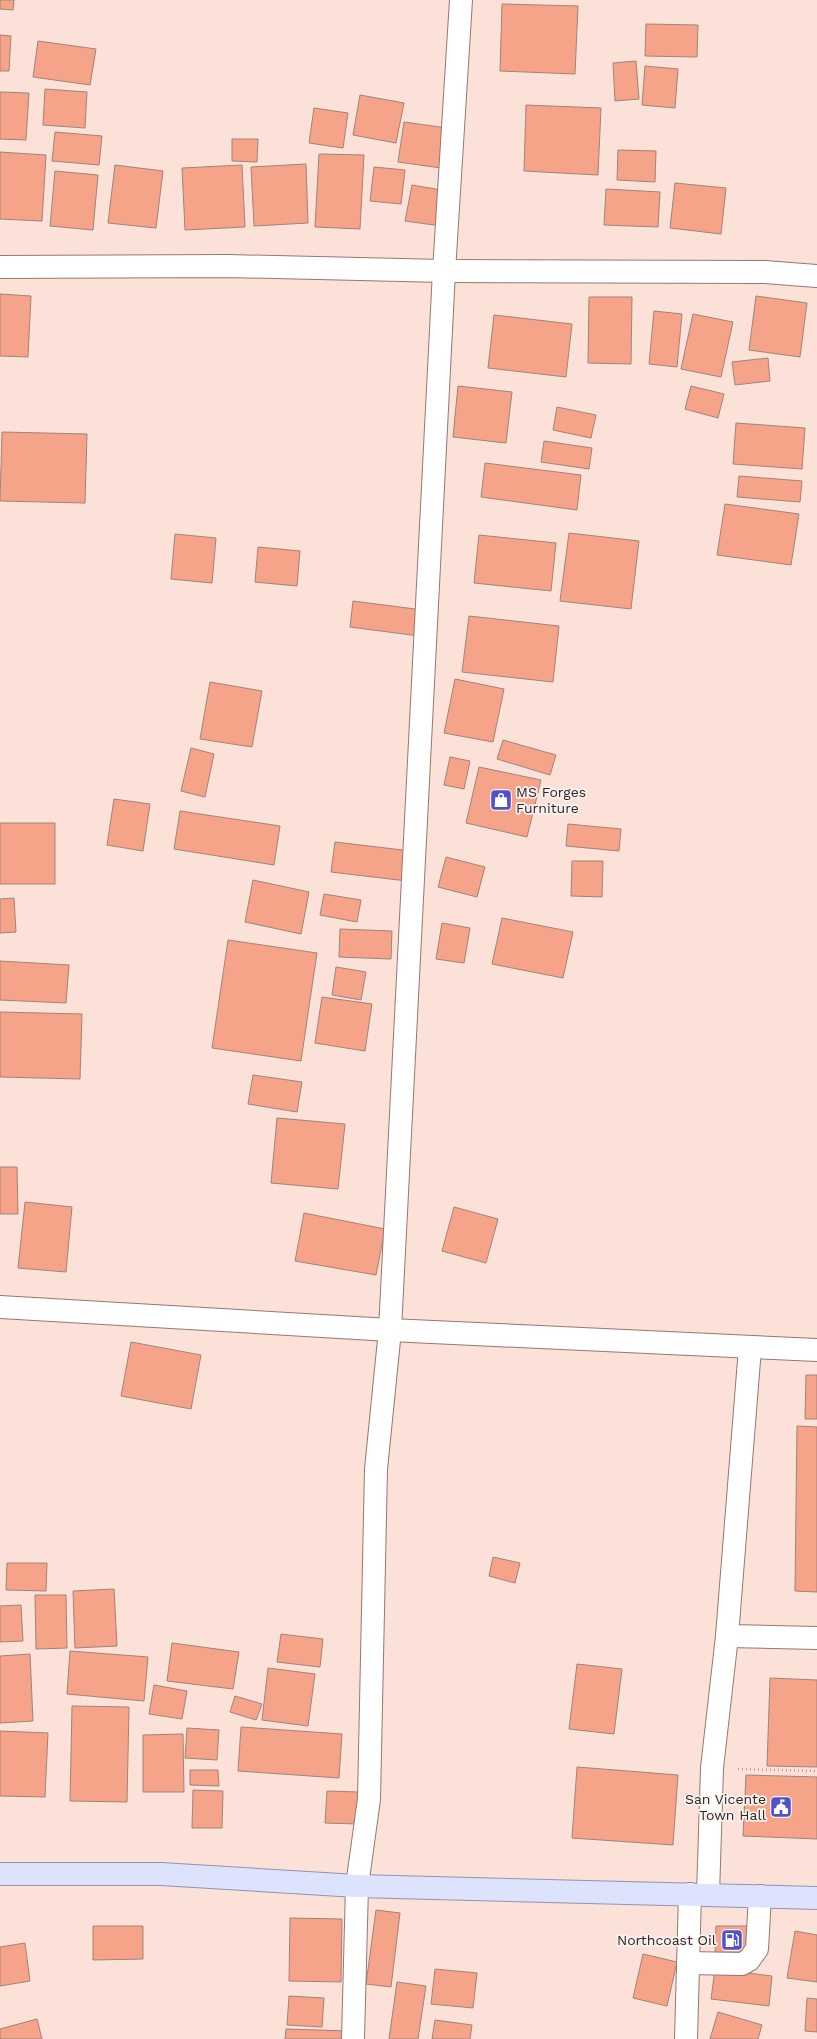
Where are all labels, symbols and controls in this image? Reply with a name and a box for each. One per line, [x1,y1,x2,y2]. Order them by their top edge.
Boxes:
place label: MS Forges Furniture [516,784,586,816]
shop icon: MS Forges Furniture [488,787,514,813]
place label: San Vicente Town Hall [685,1791,767,1823]
public building icon: San Vicente Town Hall [768,1794,794,1820]
fuel station icon: Northcoast Oil [719,1927,745,1953]
place label: Northcoast Oil [617,1932,717,1948]

